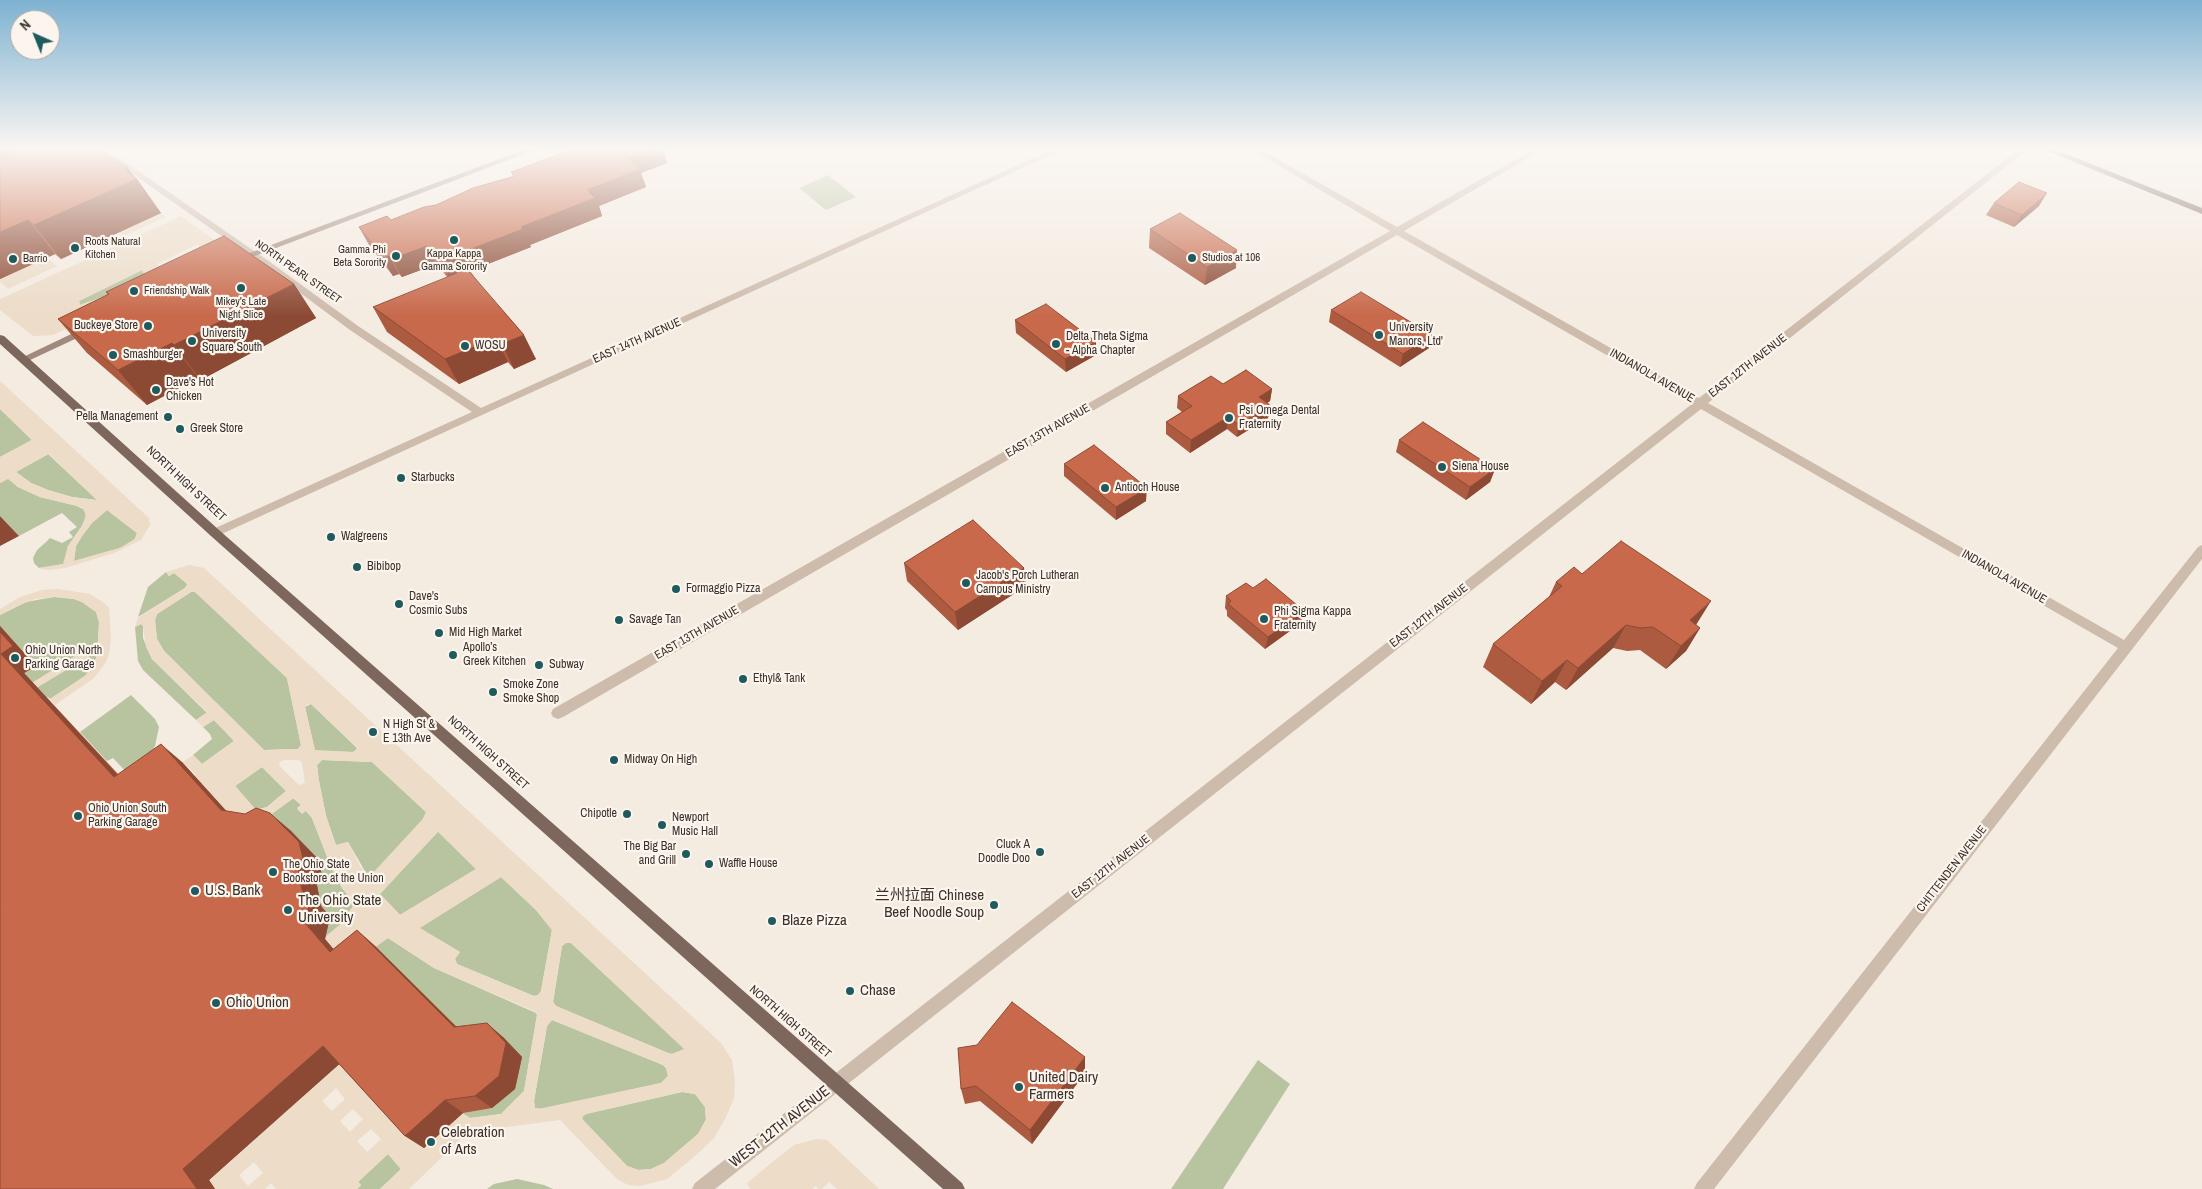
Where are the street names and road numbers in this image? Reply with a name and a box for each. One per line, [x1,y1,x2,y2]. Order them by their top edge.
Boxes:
street label: NORTH PEARL STREET [252,237,344,307]
street label: EAST 14TH AVENUE [591,315,683,367]
street label: EAST 12TH AVENUE [1706,331,1790,401]
street label: INDIANOLA AVENUE [1607,346,1697,406]
street label: EAST 13TH AVENUE [1003,401,1093,461]
street label: NORTH HIGH STREET [143,443,229,525]
street label: INDIANOLA AVENUE [1959,547,2049,607]
street label: EAST 12TH AVENUE [1387,581,1471,651]
street label: EAST 13TH AVENUE [652,603,742,663]
street label: NORTH HIGH STREET [445,713,531,793]
street label: CHITTENDEN AVENUE [1914,823,1990,915]
street label: EAST 12TH AVENUE [1069,832,1153,902]
street label: NORTH HIGH STREET [746,983,834,1061]
street label: WEST 12TH AVENUE [726,1082,834,1172]

